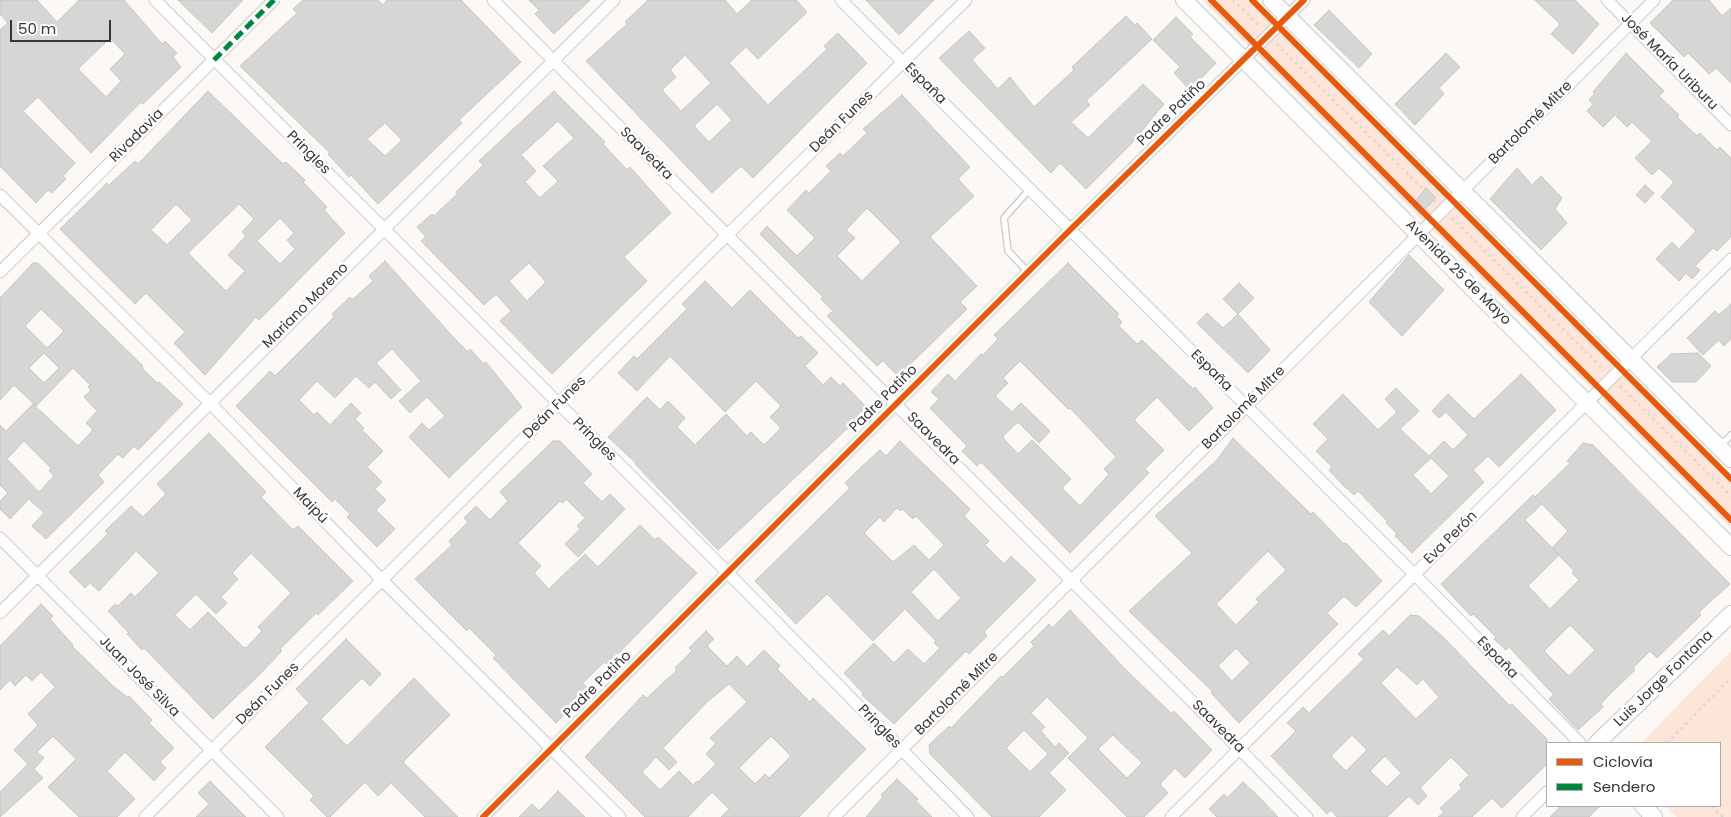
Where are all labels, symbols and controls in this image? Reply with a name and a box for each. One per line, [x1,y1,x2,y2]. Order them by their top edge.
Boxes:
scale bar [12,10,114,42]
street label: José María Uriburu [1617,10,1721,114]
text: 50 m [18,18,56,39]
street label: España [901,60,949,108]
street label: Padre Patiño [1134,76,1210,150]
street label: Bartolomé Mitre [1486,78,1576,168]
street label: Deán Funes [807,88,877,156]
street label: Rivadavia [107,106,167,166]
street label: Saavedra [616,124,676,184]
street label: Pringles [283,128,333,178]
street label: Avenida 25 de Mayo [1402,217,1514,329]
street label: Mariano Moreno [260,260,352,352]
street label: España [1187,347,1235,395]
street label: Padre Patiño [847,362,921,436]
street label: Bartolomé Mitre [1199,363,1289,453]
street label: Deán Funes [520,373,590,443]
street label: Saavedra [903,409,963,469]
street label: Pringles [569,415,619,465]
street label: Maipú [289,485,331,527]
street label: Eva Perón [1421,508,1481,568]
street label: Luis Jorge Fontana [1611,627,1717,731]
street label: Juan José Silva [95,633,183,721]
street label: España [1473,634,1521,682]
street label: Padre Patiño [561,648,635,722]
street label: Bartolomé Mitre [912,649,1002,739]
street label: Deán Funes [233,659,303,729]
street label: Saavedra [1188,697,1248,757]
street label: Pringles [854,702,904,752]
legend [1546,742,1721,807]
text: Ciclovía [1593,751,1653,772]
text: Sendero [1593,776,1655,797]

